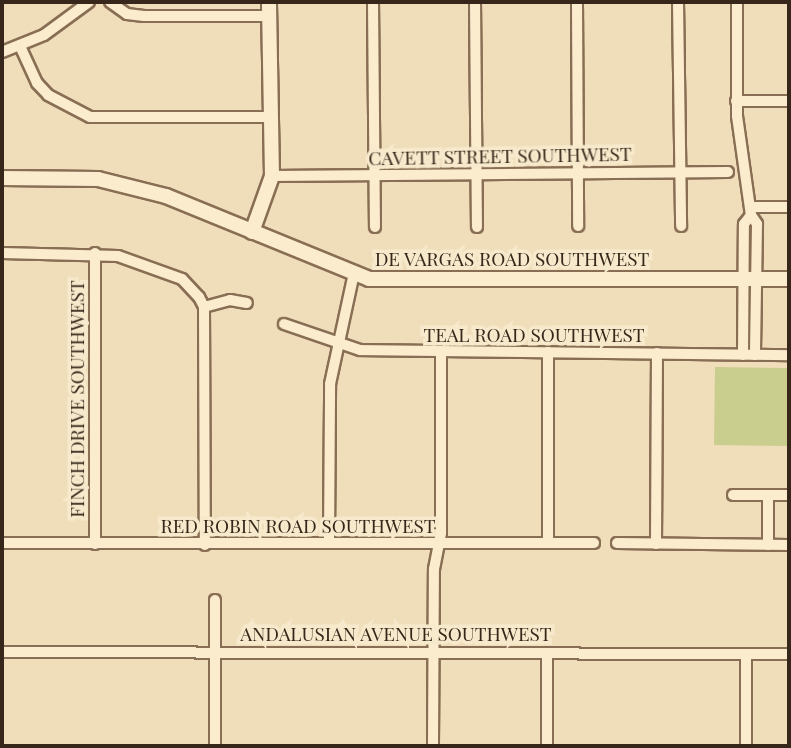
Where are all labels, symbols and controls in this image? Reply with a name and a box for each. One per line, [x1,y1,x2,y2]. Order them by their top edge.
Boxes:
street label: CAVETT STREET SOUTHWEST [368,142,632,170]
street label: DE VARGAS ROAD SOUTHWEST [374,248,650,270]
street label: FINCH DRIVE SOUTHWEST [66,280,88,518]
street label: TEAL ROAD SOUTHWEST [423,324,645,346]
street label: RED ROBIN ROAD SOUTHWEST [160,515,436,537]
street label: ANDALUSIAN AVENUE SOUTHWEST [240,623,552,645]

